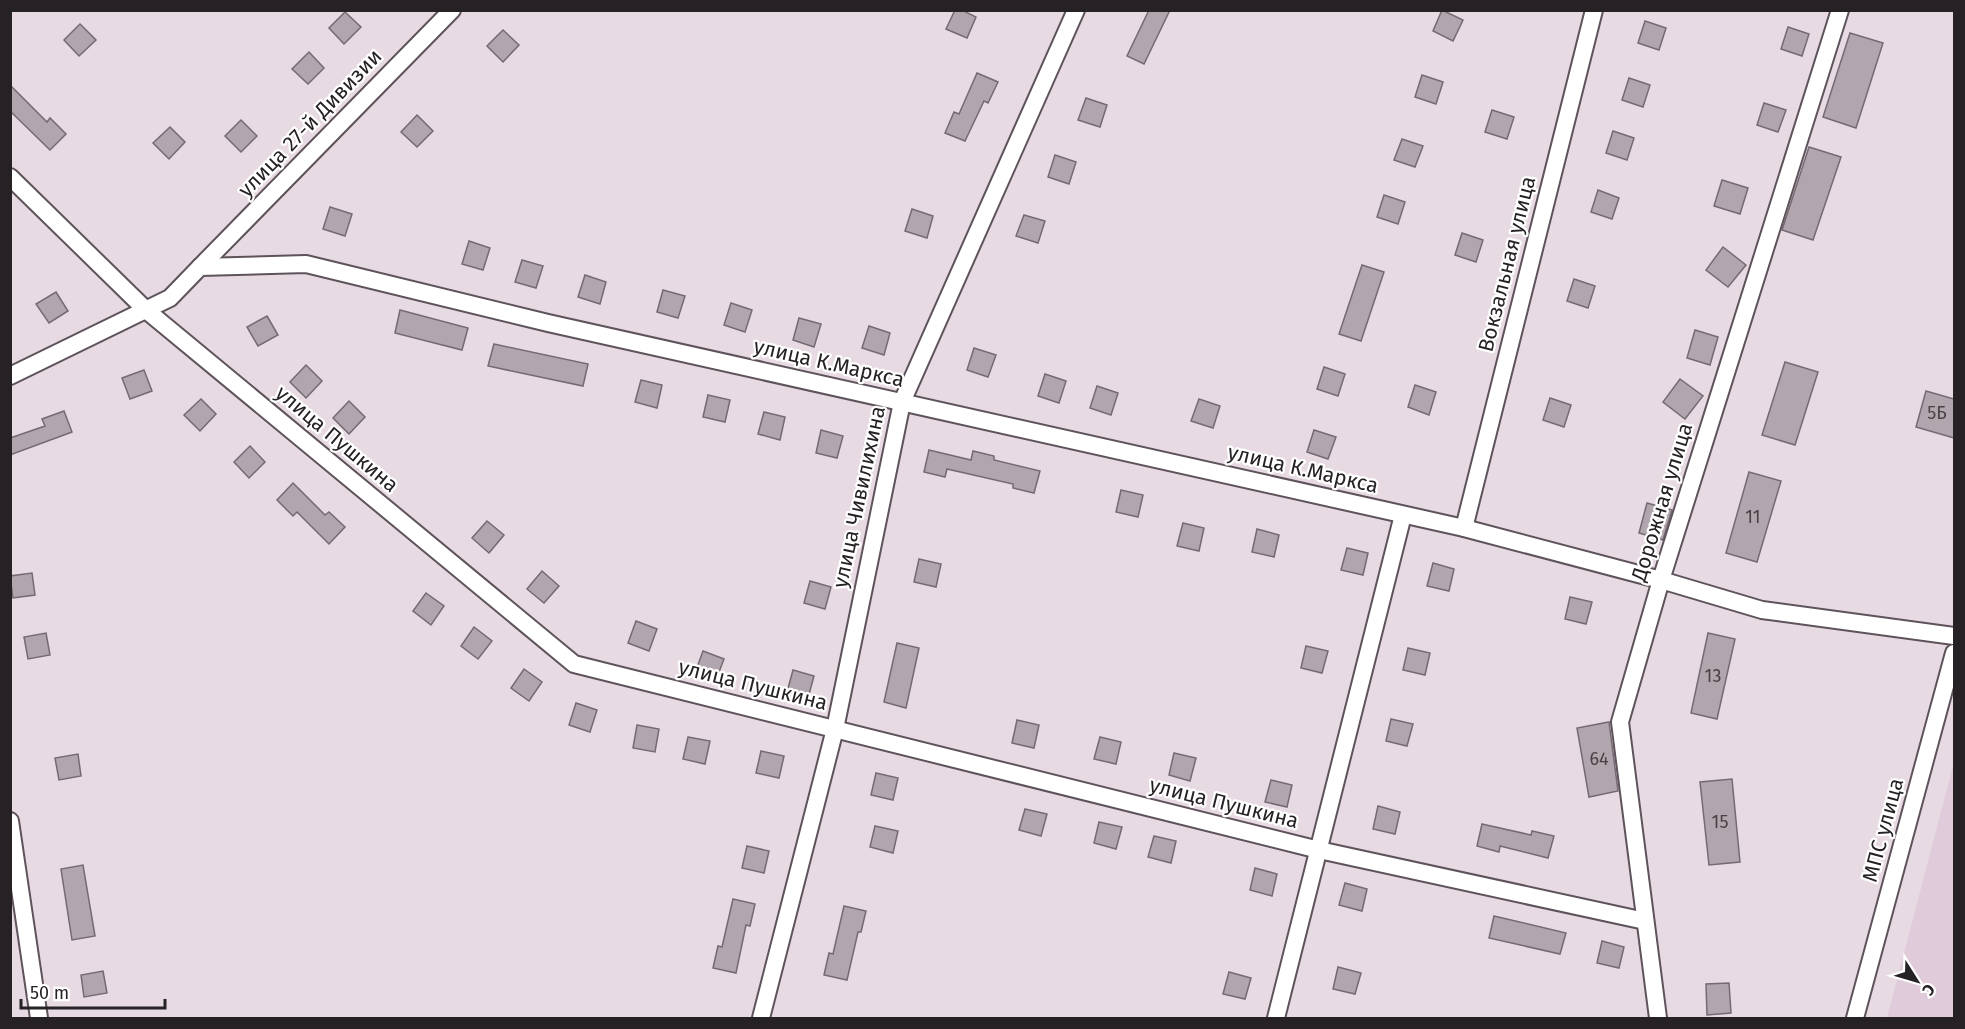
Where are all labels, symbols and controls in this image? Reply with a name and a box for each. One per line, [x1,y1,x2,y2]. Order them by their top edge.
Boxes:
street label: улица 27-й Дивизии [233,44,387,202]
street label: Вокзальная улица [1473,173,1541,355]
street label: улица К.Маркса [751,333,907,393]
street label: улица Пушкина [270,380,404,498]
house number: 5Б [1927,402,1947,424]
street label: улица Чивилихина [827,404,891,590]
street label: Дорожная улица [1625,420,1698,585]
street label: улица К.Маркса [1225,439,1381,499]
house number: 11 [1745,506,1761,528]
street label: улица Пушкина [676,654,830,716]
house number: 13 [1705,665,1721,687]
house number: 64 [1589,748,1609,770]
street label: улица Пушкина [1147,772,1301,834]
street label: МПС улица [1857,775,1909,885]
house number: 15 [1712,811,1728,833]
north arrow [1887,951,1947,1011]
scale bar [21,972,165,1010]
text: С [1918,980,1939,1000]
text: 50 m [30,982,69,1004]

